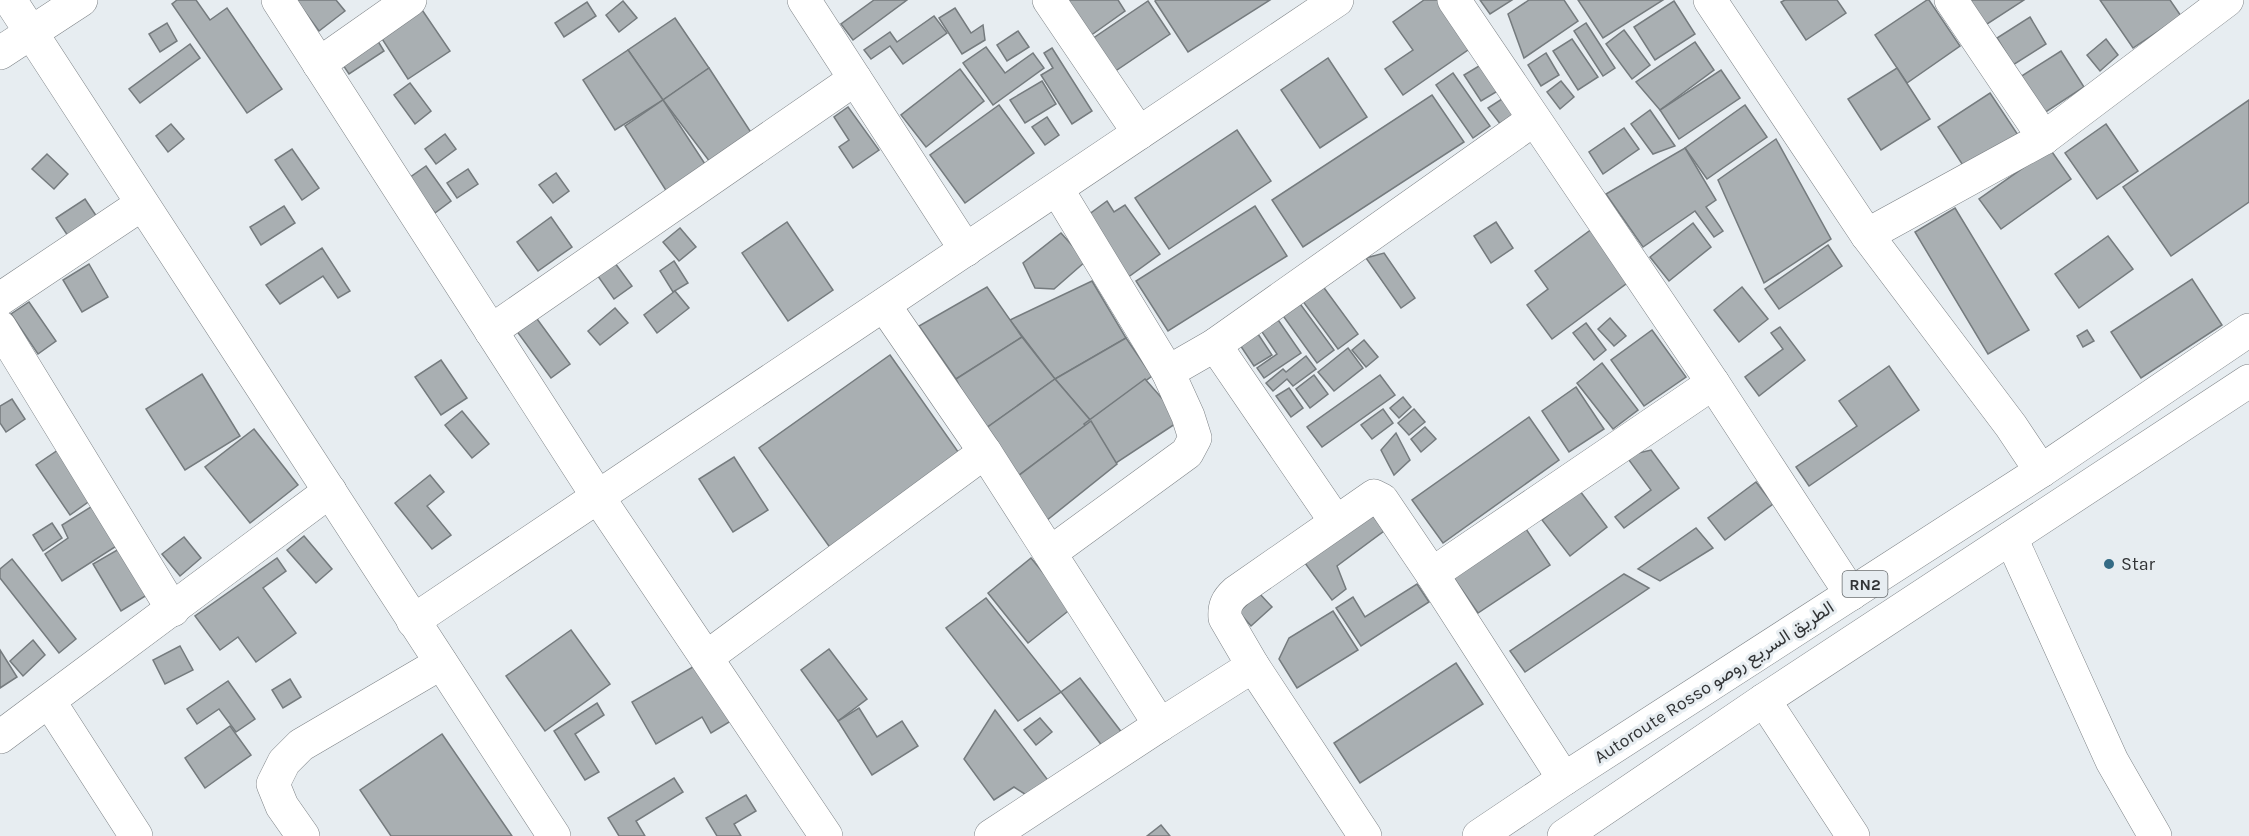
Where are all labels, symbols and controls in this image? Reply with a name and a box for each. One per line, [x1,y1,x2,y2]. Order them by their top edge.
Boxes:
place label: Star [2121,553,2156,575]
marker: Star [2102,557,2116,571]
road number: RN2 [1842,571,1888,597]
street label: Autoroute Rosso الطريق السريع روصو [1590,596,1839,769]

